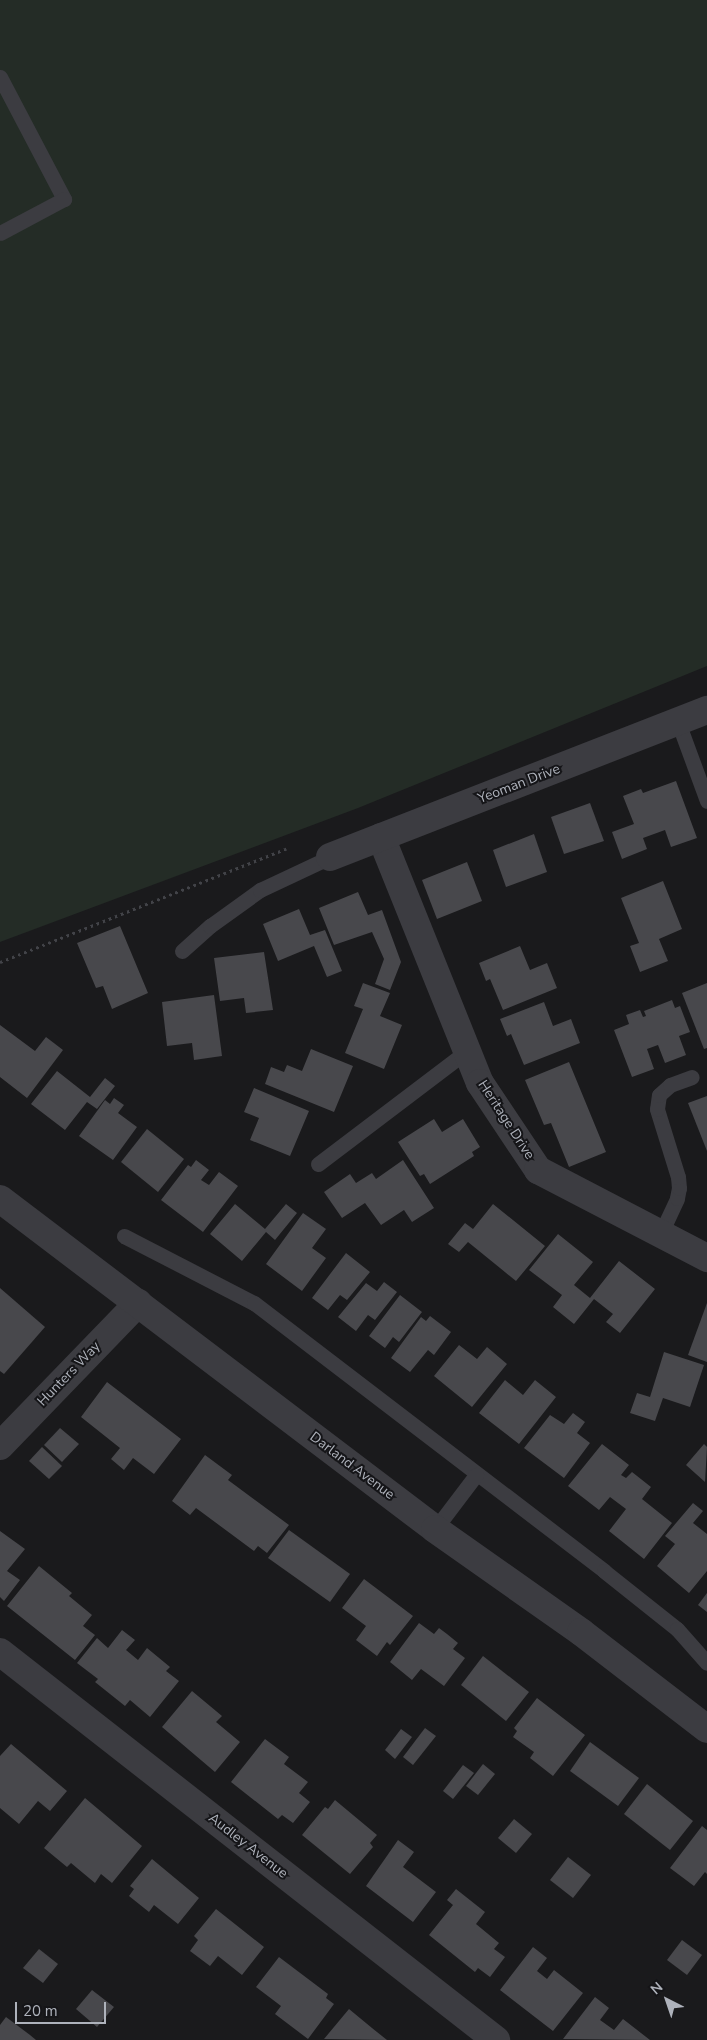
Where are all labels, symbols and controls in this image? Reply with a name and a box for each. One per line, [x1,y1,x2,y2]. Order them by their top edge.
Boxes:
street label: Yeoman Drive [476,761,562,807]
street label: Heritage Drive [474,1077,538,1163]
street label: Hunters Way [34,1338,104,1410]
street label: Darland Avenue [306,1429,398,1503]
street label: Audley Avenue [205,1810,291,1882]
north arrow [642,1975,692,2025]
text: N [647,1978,667,1999]
scale bar [18,1992,109,2024]
text: 20 m [23,2001,58,2021]

